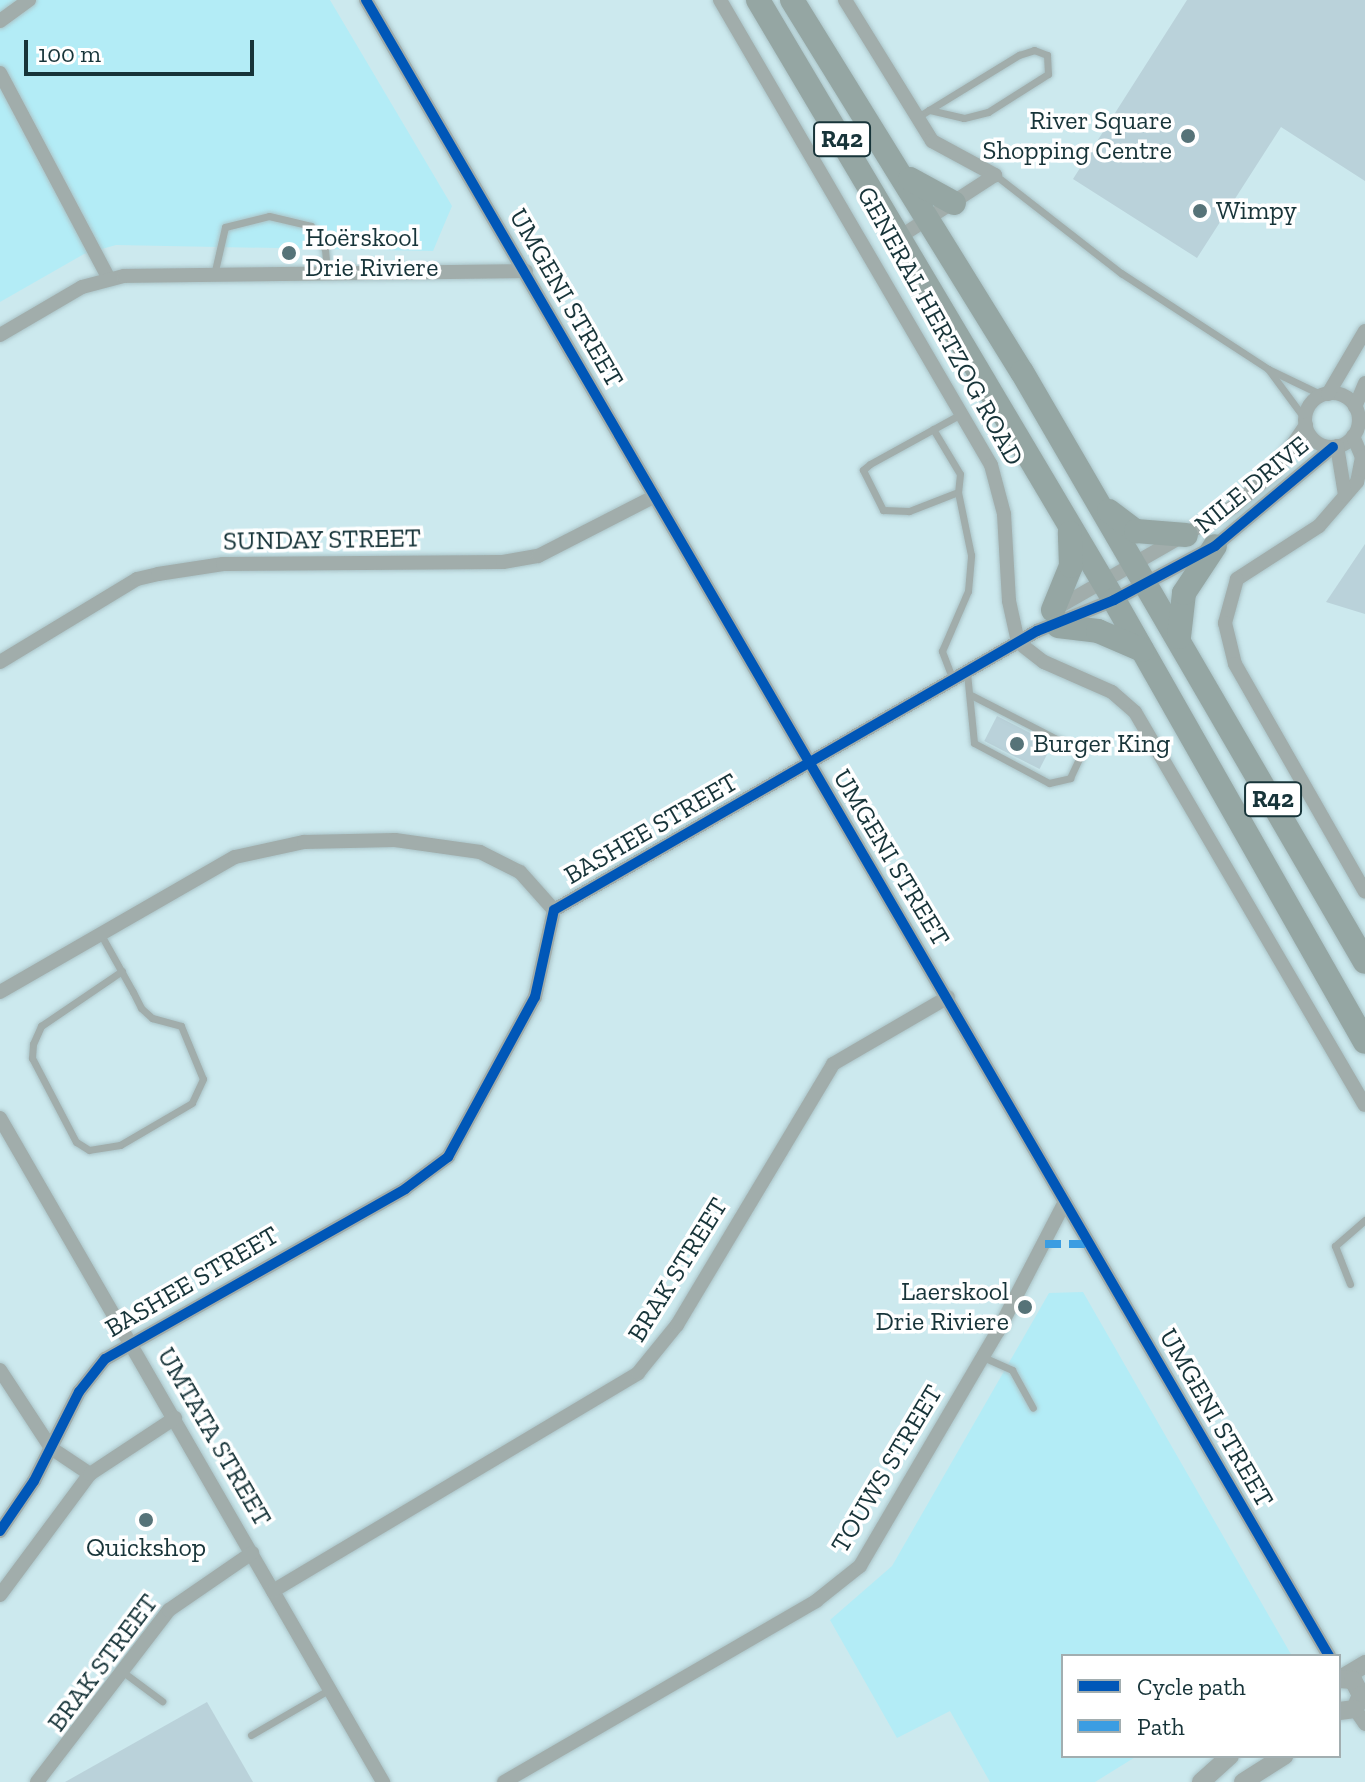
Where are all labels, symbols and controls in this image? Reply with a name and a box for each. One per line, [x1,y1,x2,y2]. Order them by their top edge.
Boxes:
scale bar [28,24,258,74]
text: 100 m [38,39,101,68]
place label: River Square Shopping Centre [983,105,1172,166]
road number: R42 [812,119,872,159]
marker: River Square Shopping Centre [1179,127,1197,145]
street label: GENERAL HERTZOG ROAD [850,181,1030,471]
place label: Wimpy [1216,195,1297,227]
marker: Wimpy [1191,202,1209,220]
street label: UMGENI STREET [502,203,630,393]
place label: Hoërskool Drie Riviere [305,222,439,284]
marker: Hoërskool Drie Riviere [280,244,298,262]
street label: NILE DRIVE [1189,430,1315,540]
street label: SUNDAY STREET [222,523,422,557]
place label: Burger King [1033,728,1171,760]
marker: Burger King [1008,735,1026,753]
street label: UMGENI STREET [826,764,956,952]
street label: BASHEE STREET [559,767,743,891]
road number: R42 [1243,779,1303,819]
street label: BRAK STREET [621,1192,735,1348]
street label: BASHEE STREET [100,1220,284,1344]
place label: Laerskool Drie Riviere [875,1276,1009,1338]
marker: Laerskool Drie Riviere [1016,1298,1034,1316]
street label: UMGENI STREET [1152,1323,1280,1513]
street label: UMTATA STREET [150,1342,278,1532]
street label: TOUWS STREET [825,1380,949,1558]
marker: Quickshop [137,1511,155,1529]
place label: Quickshop [86,1532,206,1564]
street label: BRAK STREET [41,1588,165,1738]
legend [1061,1654,1341,1758]
text: Cycle path [1137,1672,1246,1701]
text: Path [1137,1712,1185,1741]

